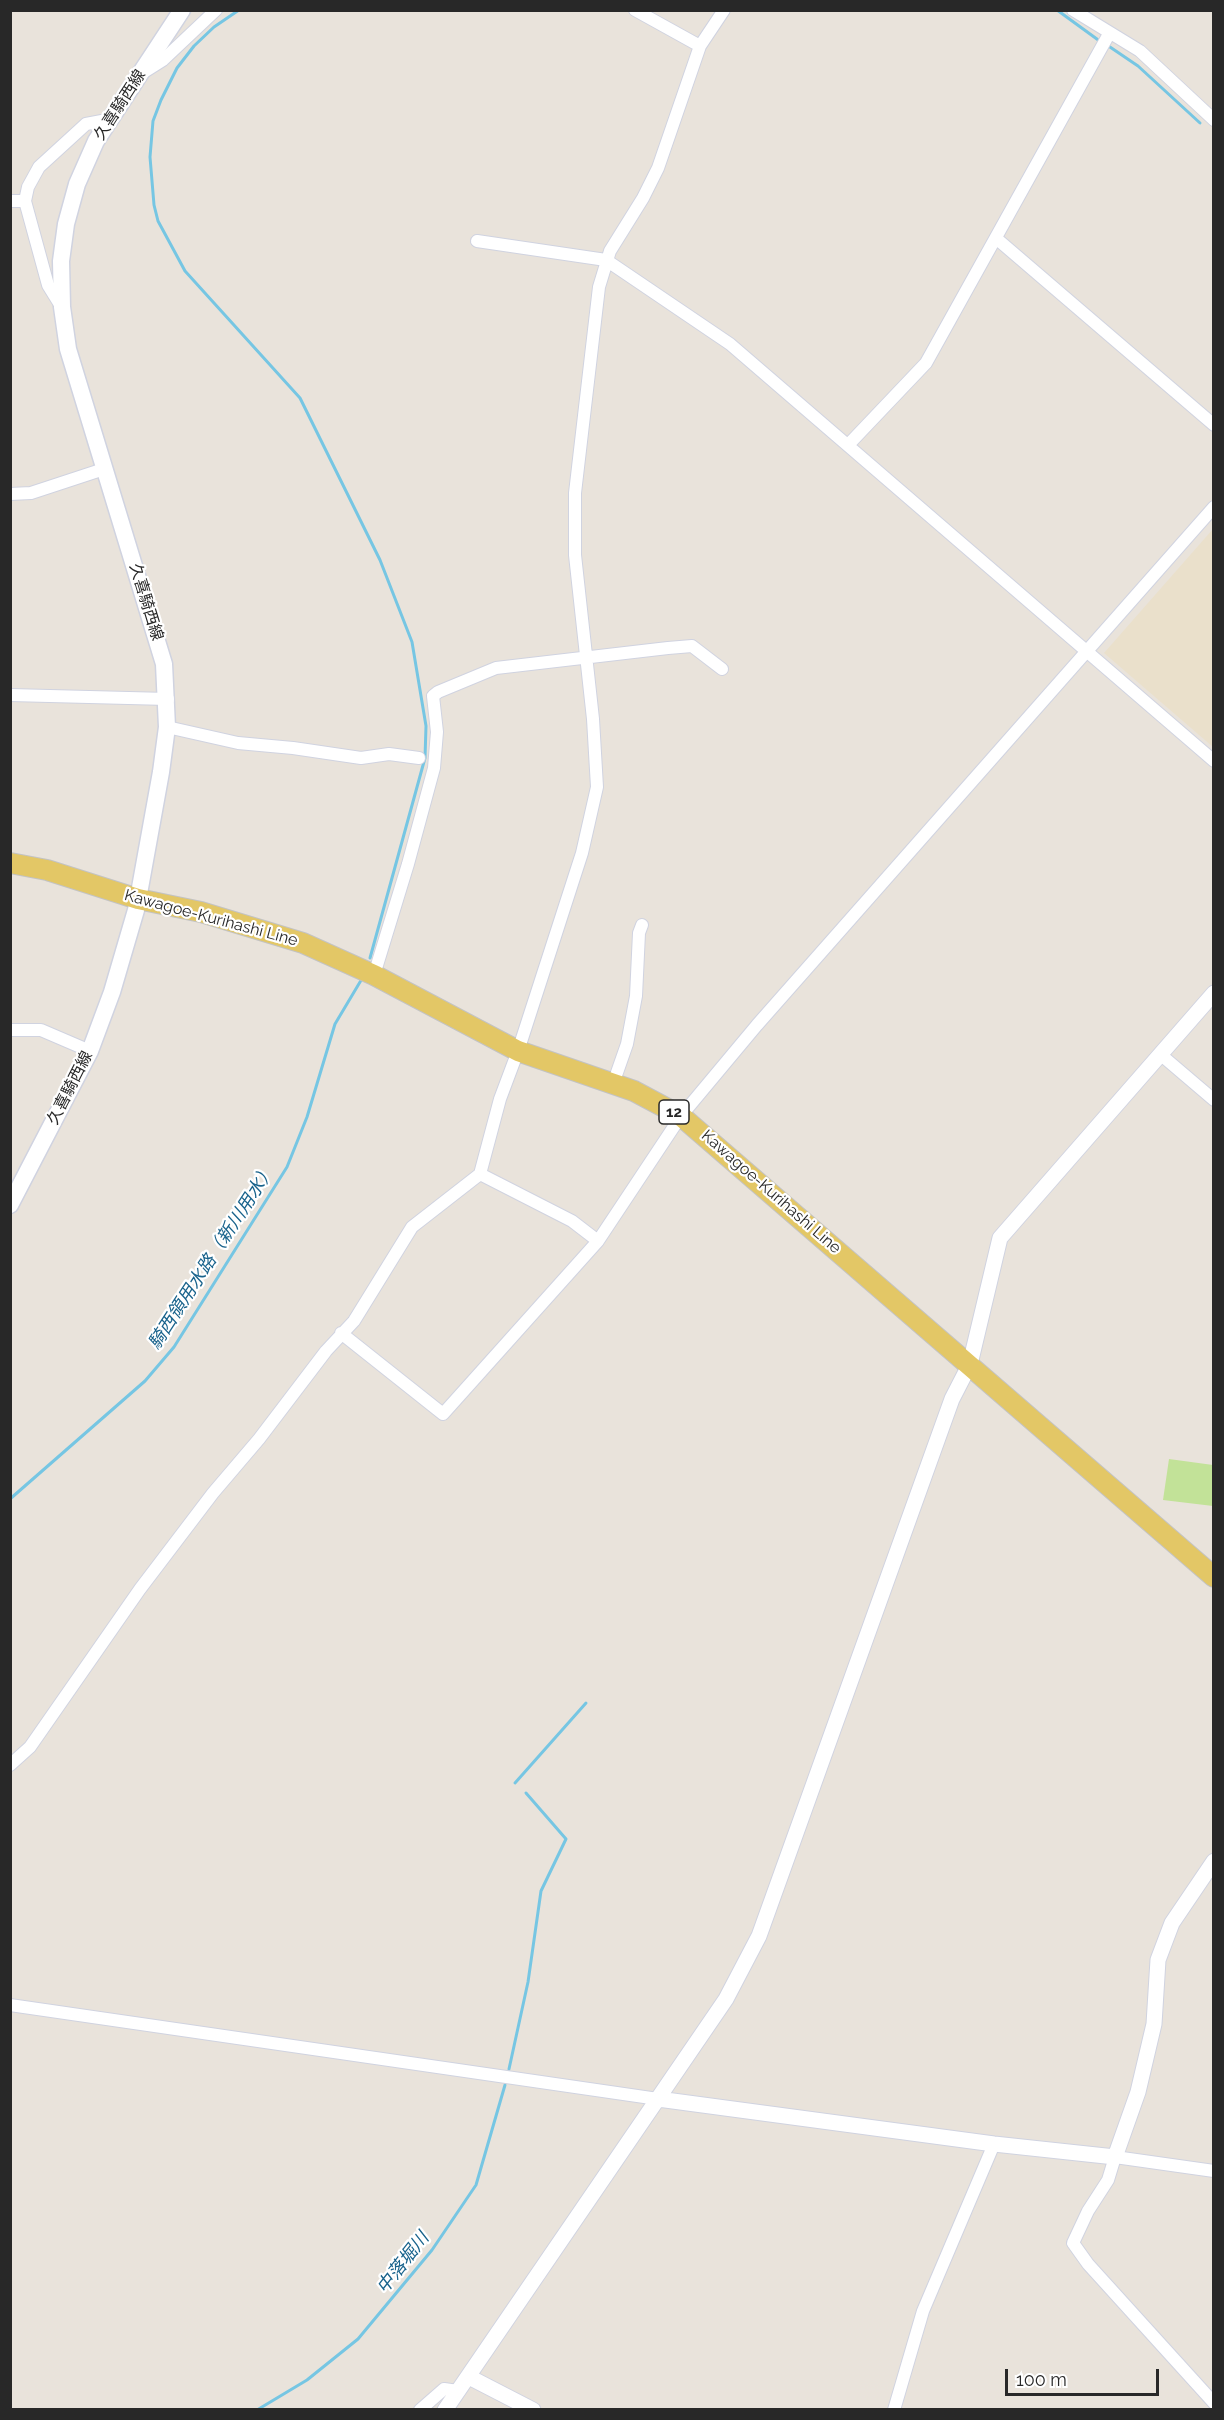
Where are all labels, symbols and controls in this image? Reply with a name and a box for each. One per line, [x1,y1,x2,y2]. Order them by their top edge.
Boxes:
street label: 久喜騎西線 [90,66,150,144]
street label: 久喜騎西線 [125,561,167,643]
street label: Kawagoe-Kurihashi Line [122,886,300,950]
street label: 久喜騎西線 [43,1048,97,1128]
road number: 12 [659,1100,689,1124]
street label: Kawagoe-Kurihashi Line [697,1126,845,1258]
water label: 騎西領用水路（新川用水） [144,1161,280,1353]
water label: 中落堀川 [372,2228,434,2298]
scale bar [1008,2357,1162,2395]
text: 100 m [1016,2369,1067,2390]

